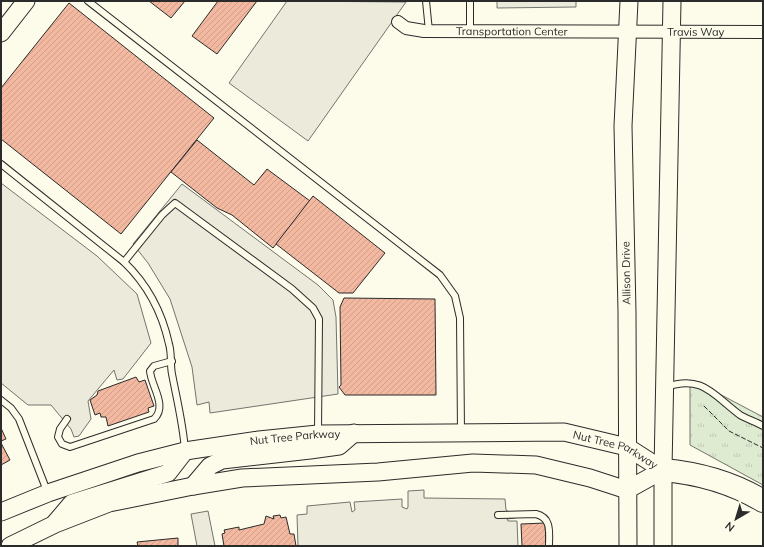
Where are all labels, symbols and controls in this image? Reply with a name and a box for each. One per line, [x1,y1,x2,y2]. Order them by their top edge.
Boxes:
street label: Transportation Center [456,24,567,38]
street label: Travis Way [667,25,724,39]
street label: Allison Drive [618,241,634,305]
street label: Nut Tree Parkway [249,427,340,448]
street label: Nut Tree Parkway [572,427,661,472]
north arrow [716,499,756,539]
text: N [722,519,737,535]

